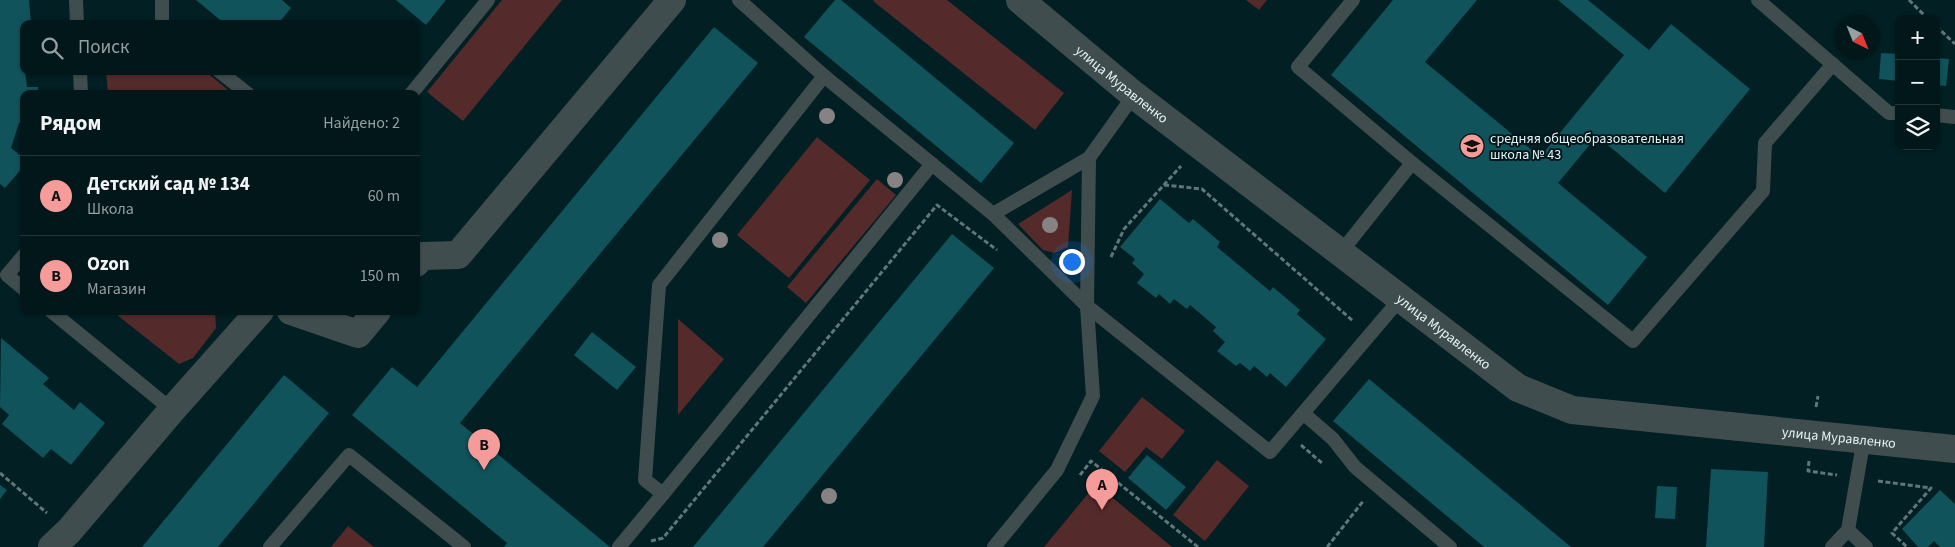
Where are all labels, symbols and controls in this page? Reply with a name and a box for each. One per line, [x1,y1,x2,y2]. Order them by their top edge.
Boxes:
north arrow [1835,15,1880,60]
map controls [1895,15,1940,150]
button: + [1895,15,1940,60]
search box [20,20,420,75]
icon: search [38,34,66,62]
text: Поиск [78,34,129,61]
street label: улица Муравленко [1070,41,1172,129]
button: − [1895,60,1940,105]
button: layers [1895,105,1940,150]
text: Рядом [40,108,101,138]
text: Найдено: 2 [323,112,400,134]
place label: средняя общеобразовательная школа № 43 [1490,129,1684,165]
school or university icon: средняя общеобразовательная школа № 43 [1459,133,1485,159]
text: Детский сад № 134 [87,171,250,198]
text: A [51,185,61,207]
text: 60 m [368,185,400,207]
text: Школа [87,198,134,220]
your location [1059,249,1085,275]
text: Ozon [87,251,130,278]
text: B [51,265,61,287]
text: 150 m [360,265,400,287]
text: Магазин [87,278,146,300]
street label: улица Муравленко [1392,289,1495,375]
street label: улица Муравленко [1781,422,1897,454]
pin: B [468,429,500,470]
pin: A [1086,469,1118,510]

